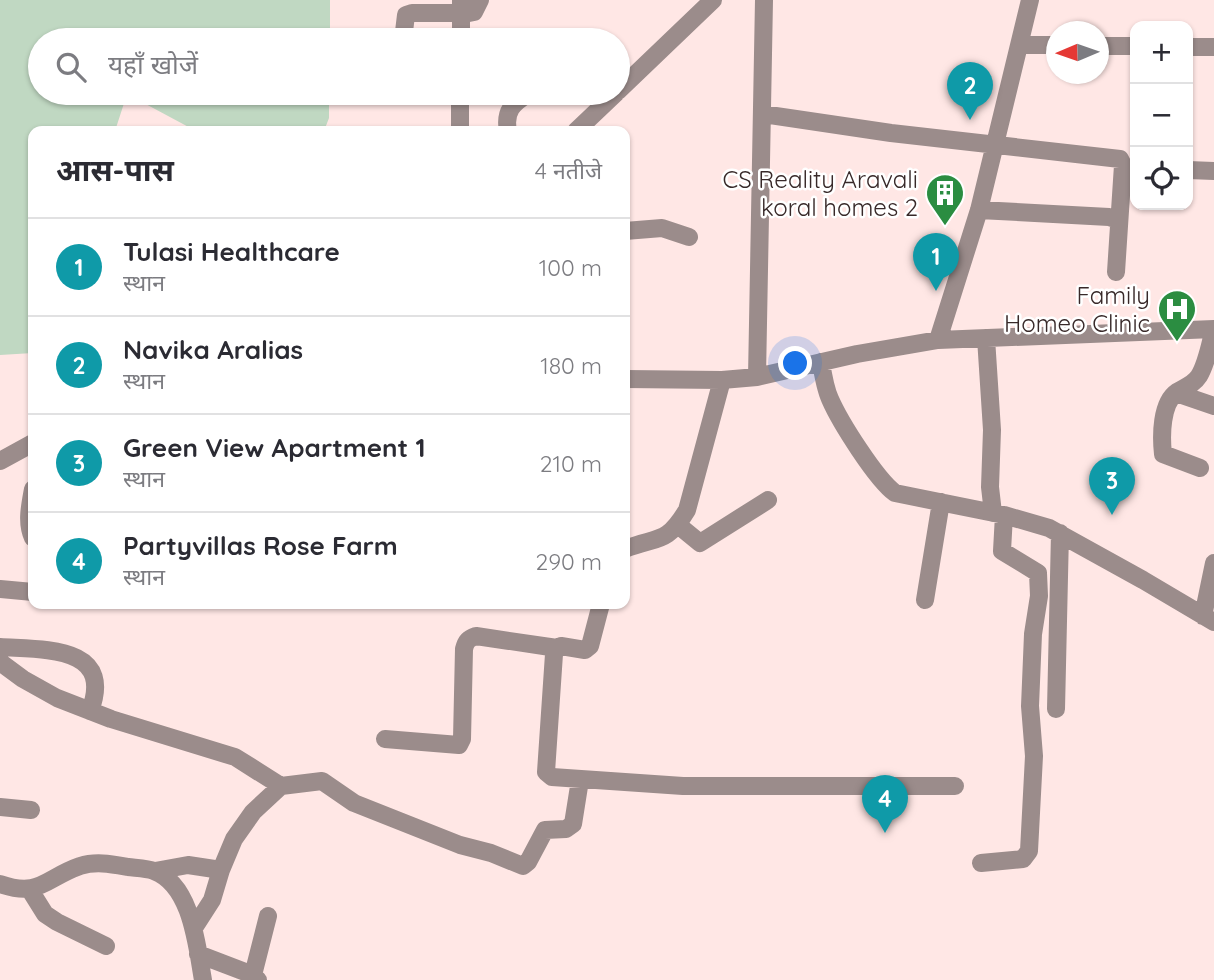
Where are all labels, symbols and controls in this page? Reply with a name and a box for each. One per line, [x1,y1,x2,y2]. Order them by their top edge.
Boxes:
north arrow [1046,21,1109,84]
map controls [1130,21,1193,210]
button: + [1130,21,1193,84]
search box [28,28,630,105]
icon: search [52,48,90,86]
text: यहाँ खोजें [108,48,198,81]
pin: 2 [947,62,993,120]
button: − [1130,84,1193,147]
button: locate [1130,147,1193,210]
text: आस-पास [56,151,174,189]
text: 4 नतीजे [535,156,602,185]
place label: CS Reality Aravali koral homes 2 [723,164,918,222]
building icon: CS Reality Aravali koral homes 2 [924,172,966,227]
pin: 1 [913,233,959,291]
text: Tulasi Healthcare [123,235,340,268]
text: 1 [75,253,83,282]
text: 100 m [539,253,602,282]
text: स्थान [123,268,165,297]
place label: Family Homeo Clinic [1004,280,1150,338]
hospital icon: Family Homeo Clinic [1156,288,1198,343]
text: Navika Aralias [123,333,303,366]
your location [778,346,812,380]
text: 2 [72,351,86,380]
text: 180 m [540,351,602,380]
text: स्थान [123,366,165,395]
text: Green View Apartment 1 [123,431,426,464]
text: 3 [73,449,85,478]
text: 210 m [540,449,602,478]
pin: 3 [1089,457,1135,515]
text: स्थान [123,464,165,493]
text: Partyvillas Rose Farm [123,529,398,562]
text: 4 [72,547,86,576]
text: 290 m [535,547,602,576]
text: स्थान [123,562,165,591]
pin: 4 [862,775,908,833]

